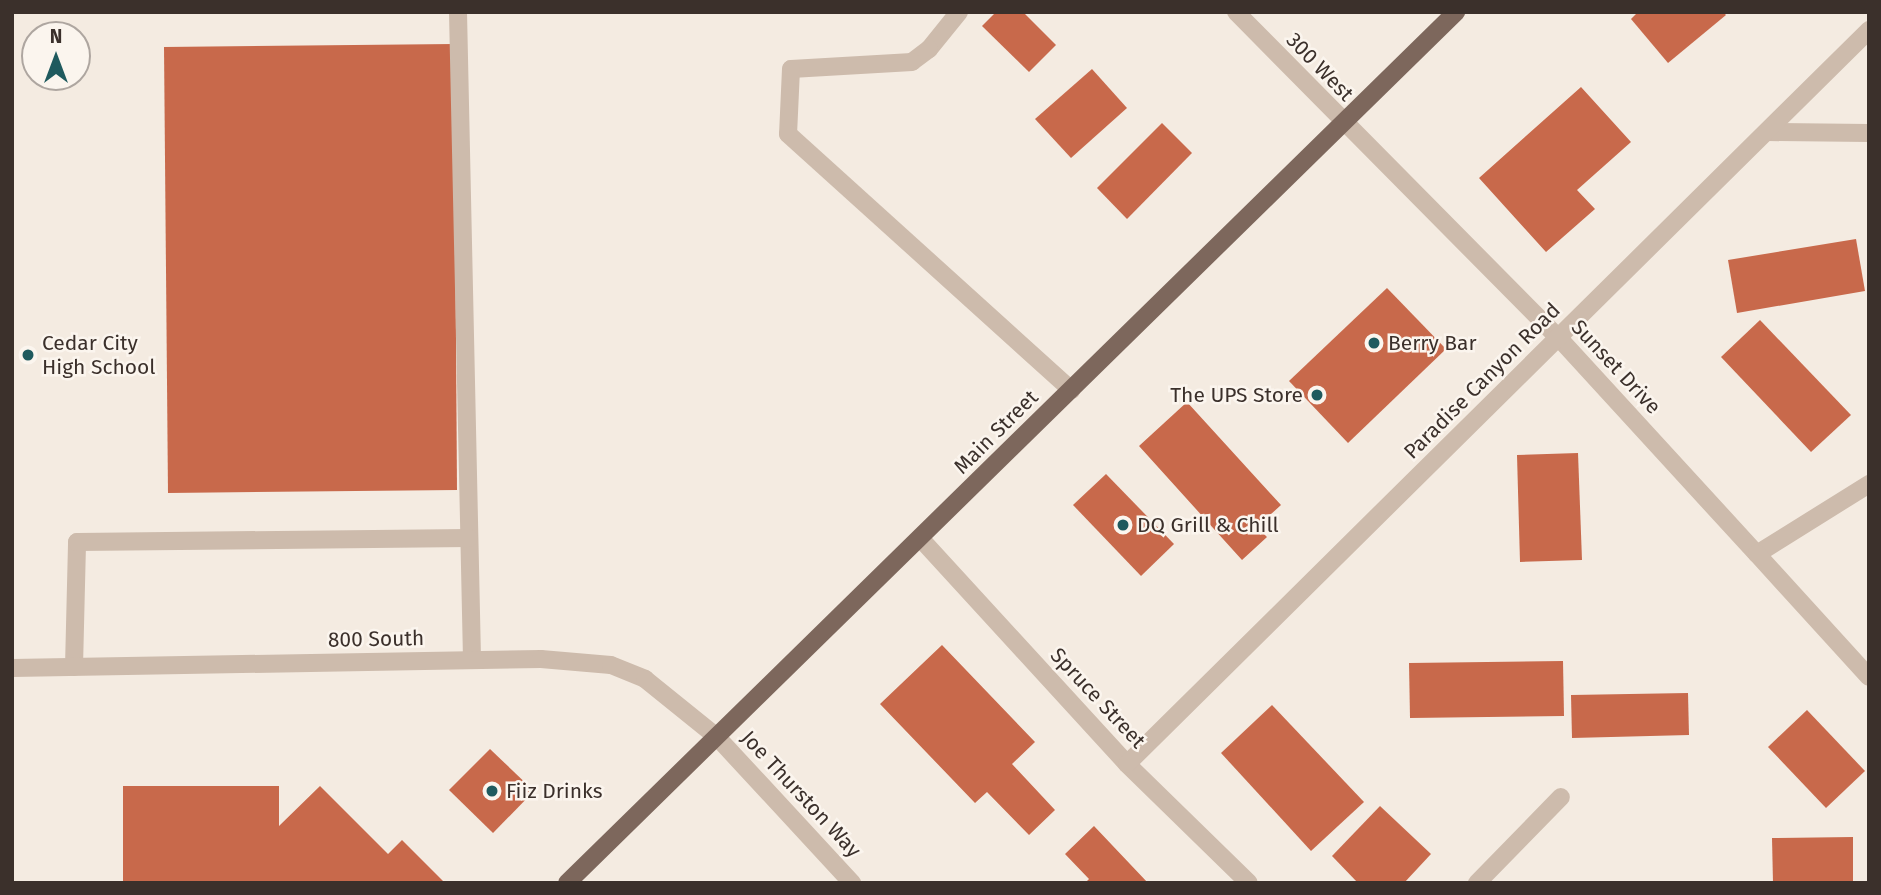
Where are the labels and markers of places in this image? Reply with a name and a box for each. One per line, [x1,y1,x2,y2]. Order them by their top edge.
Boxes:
place label: Cedar City High School [42,330,155,380]
place label: Berry Bar [1388,330,1477,356]
marker: Berry Bar [1366,335,1382,351]
marker: Cedar City High School [20,347,36,363]
place label: The UPS Store [1170,382,1303,408]
marker: The UPS Store [1309,387,1325,403]
place label: DQ Grill & Chill [1137,512,1279,538]
marker: DQ Grill & Chill [1115,517,1131,533]
place label: Fiiz Drinks [506,778,602,804]
marker: Fiiz Drinks [484,783,500,799]

